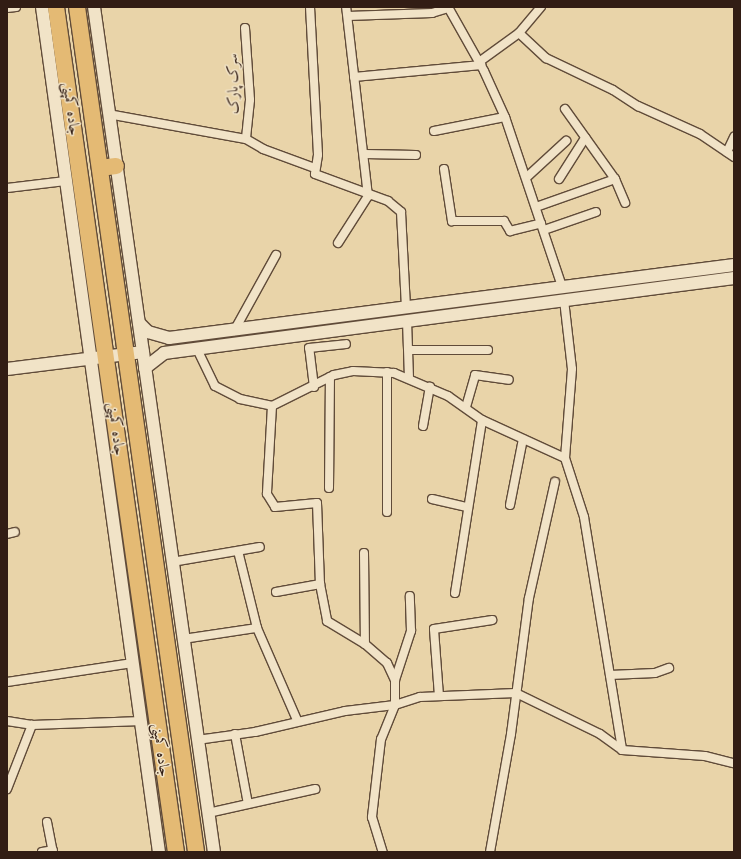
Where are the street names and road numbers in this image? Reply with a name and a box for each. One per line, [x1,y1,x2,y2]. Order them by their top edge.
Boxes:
street label: سرک پارک [223,54,243,114]
street label: جاده کمپنی [58,81,84,137]
street label: جاده کمپنی [103,401,129,457]
street label: جاده کمپنی [148,722,174,778]

